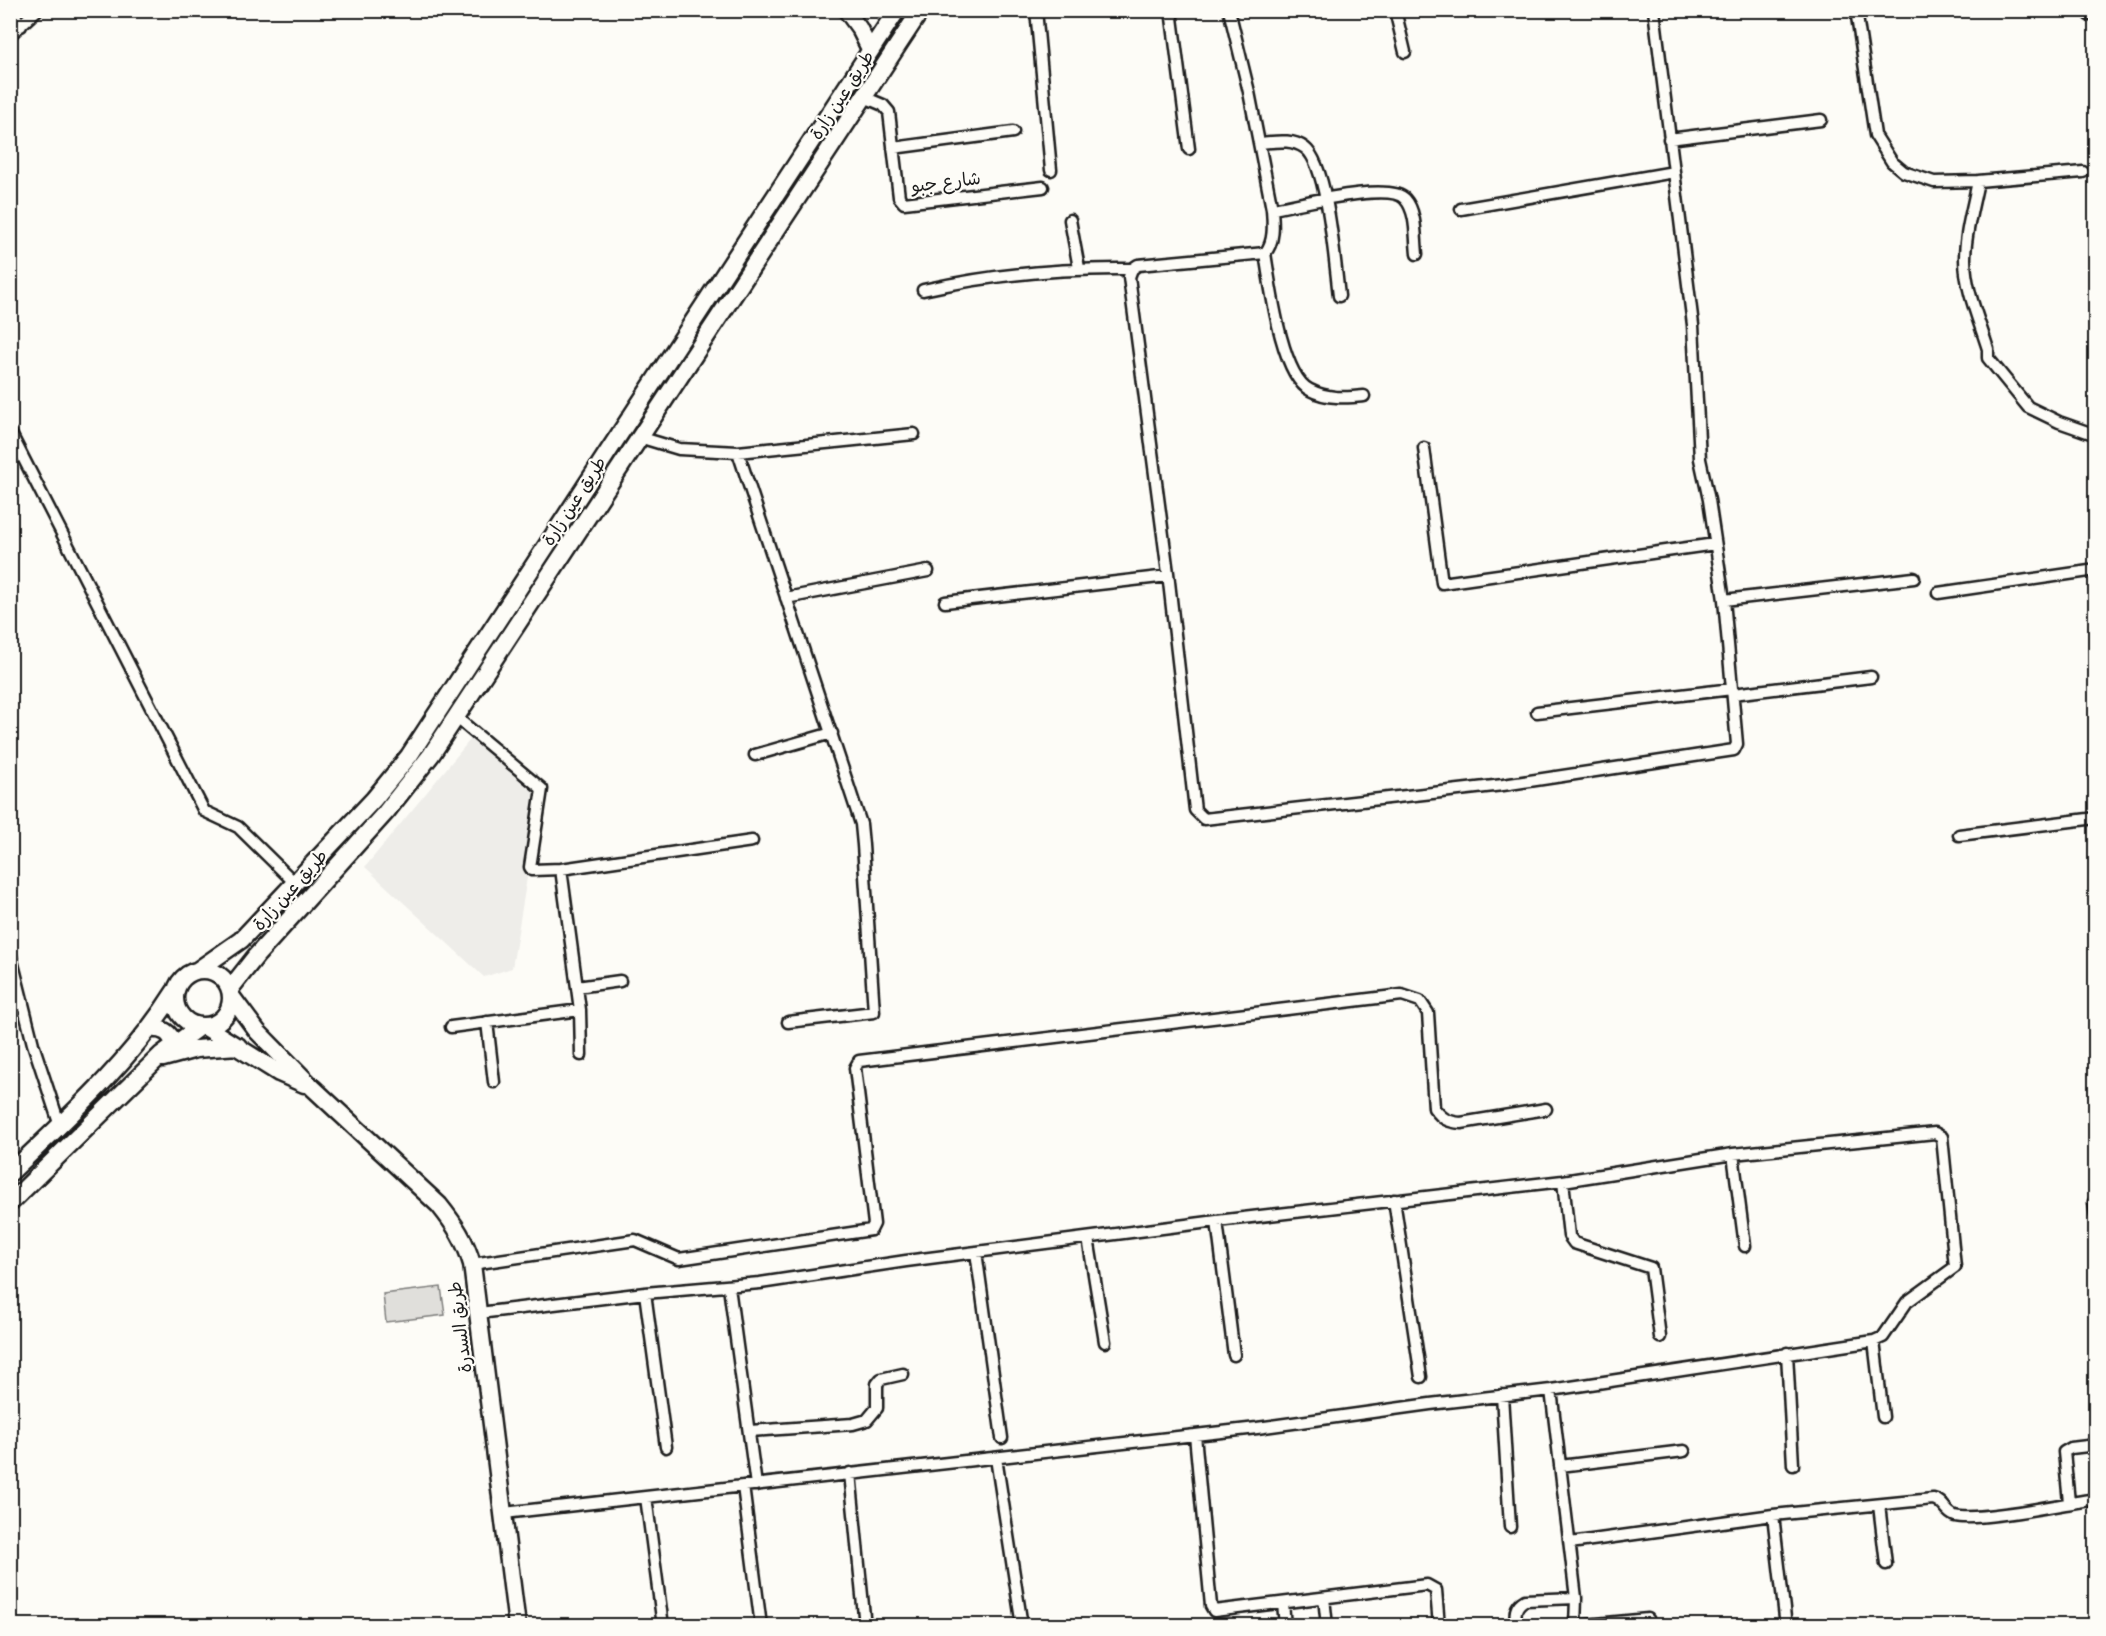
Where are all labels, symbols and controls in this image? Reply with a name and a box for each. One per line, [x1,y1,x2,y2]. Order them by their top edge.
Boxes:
street label: طريق عين زارة [806,47,879,144]
street label: شارع جبو [908,168,982,198]
street label: طريق عين زارة [538,453,611,550]
street label: طريق عين زارة [249,845,332,935]
street label: طريق السدرة [444,1280,477,1374]

